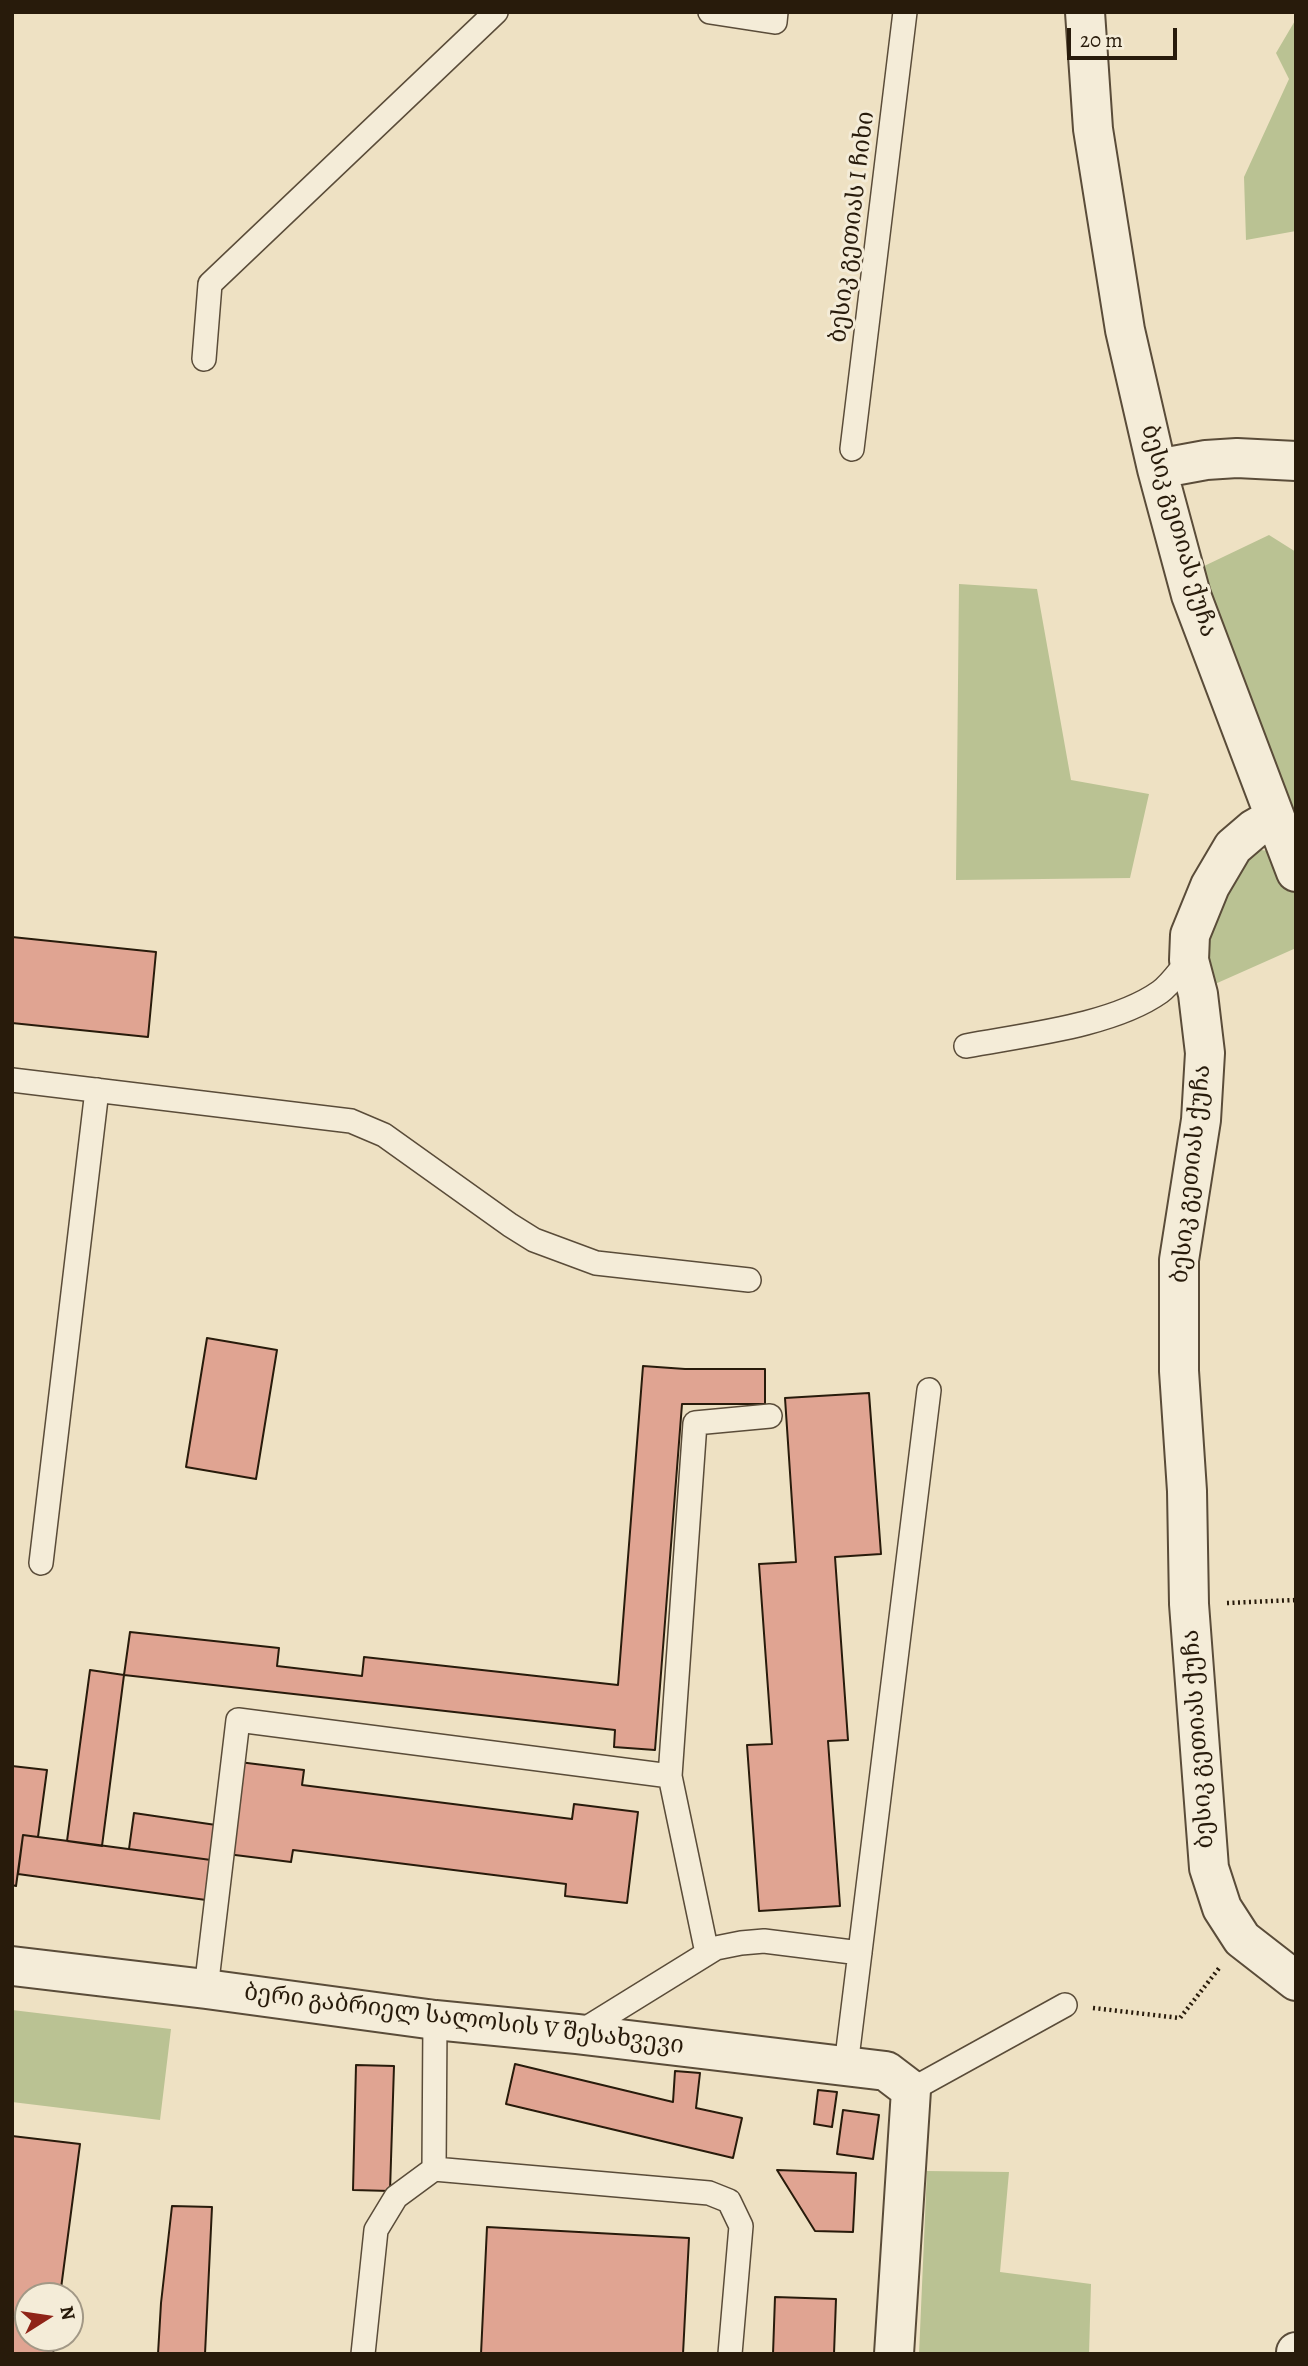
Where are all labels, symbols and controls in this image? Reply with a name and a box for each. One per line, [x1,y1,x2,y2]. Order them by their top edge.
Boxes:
scale bar [1070,14,1180,58]
text: 20 m [1080,26,1123,54]
street label: ბესიკ გეთიას I ჩიხი [825,110,881,344]
street label: ბესიკ გეთიას ქუჩა [1134,422,1222,640]
street label: ბესიკ გეთიას ქუჩა [1166,1063,1218,1285]
street label: ბესიკ გეთიას ქუჩა [1177,1629,1221,1849]
street label: ბერი გაბრიელ სალოსის V შესახვევი [242,1979,686,2061]
north arrow [14,2282,84,2352]
text: N [53,2304,82,2323]

